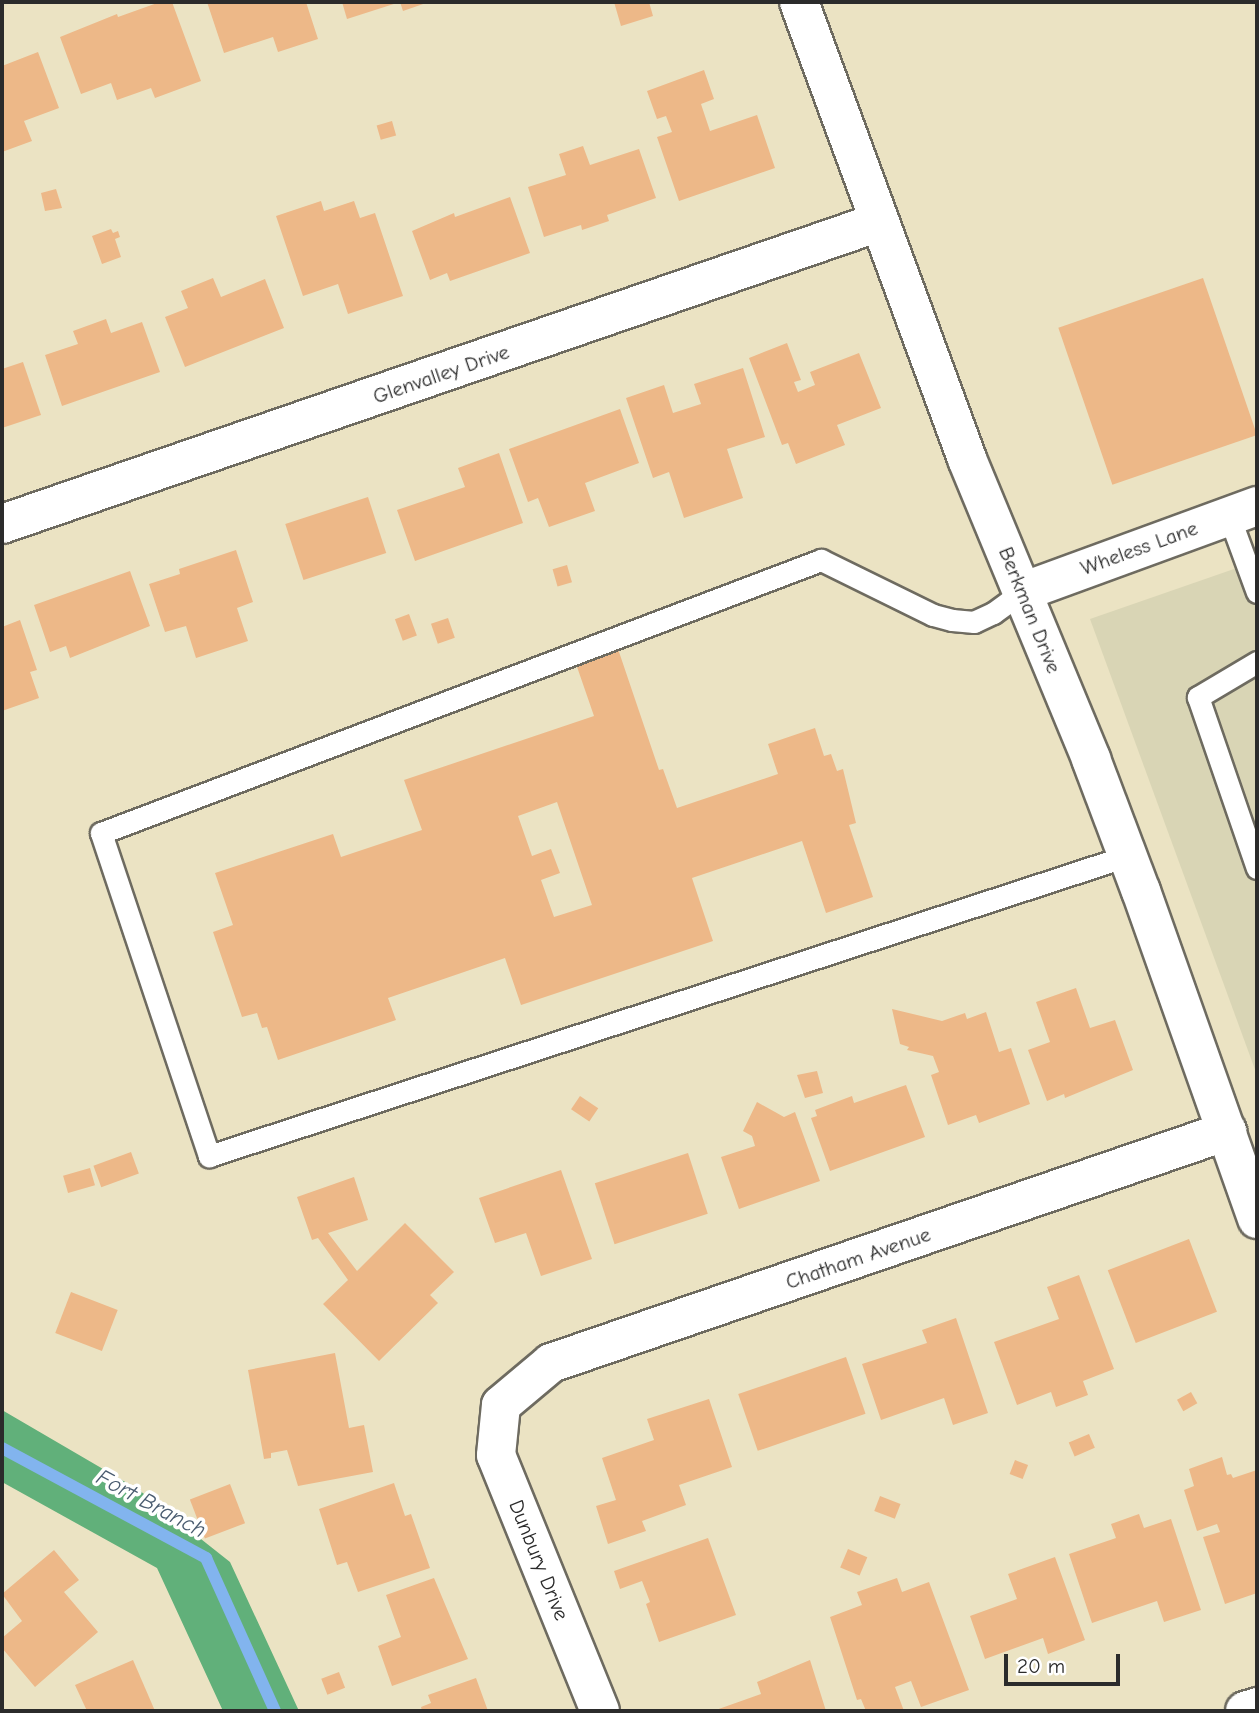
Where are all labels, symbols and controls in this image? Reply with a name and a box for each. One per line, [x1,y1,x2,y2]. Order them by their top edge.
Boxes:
street label: Glenvalley Drive [370,339,512,409]
street label: Wheless Lane [1077,515,1201,581]
street label: Berkman Drive [993,543,1067,677]
street label: Chatham Avenue [782,1221,934,1295]
water label: Fort Branch [91,1464,211,1544]
street label: Dunbury Drive [503,1496,575,1624]
scale bar [1007,1640,1122,1684]
text: 20 m [1017,1654,1065,1678]

